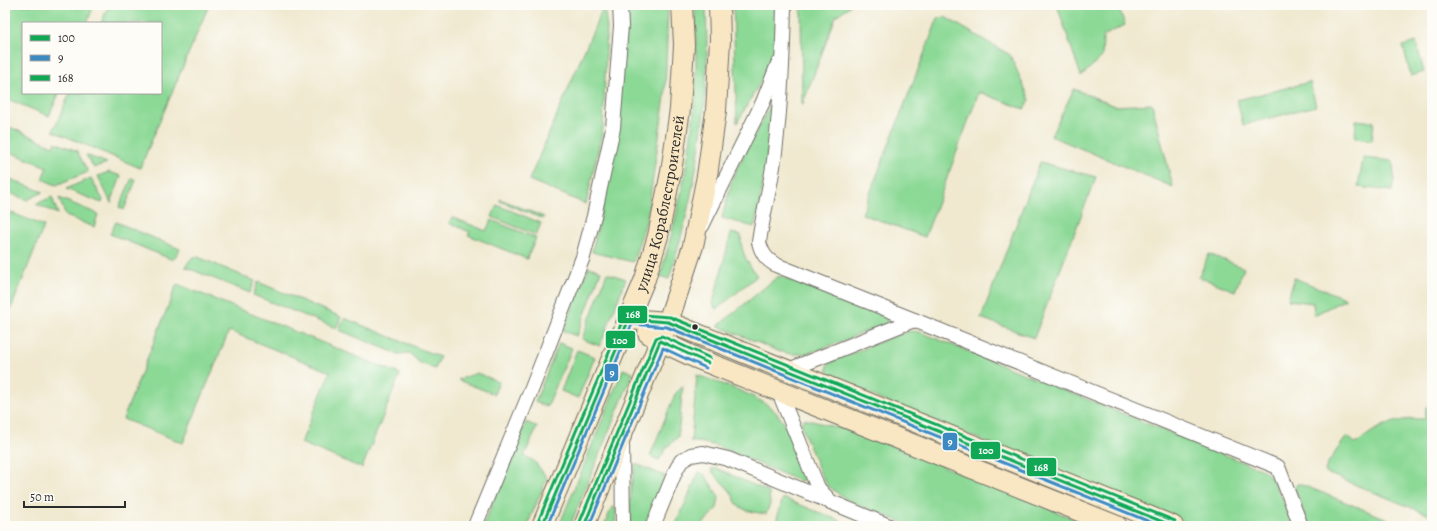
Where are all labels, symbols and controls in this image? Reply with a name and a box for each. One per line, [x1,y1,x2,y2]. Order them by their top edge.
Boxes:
legend [22,22,162,94]
text: 100 [58,30,75,46]
text: 9 [58,50,63,66]
text: 168 [58,70,74,86]
street label: улица Кораблестроителей [630,114,690,296]
line badge: 168 [617,305,648,324]
text: 168 [626,307,640,322]
unlabelled marker [690,322,700,332]
line badge: 100 [605,330,636,349]
text: 100 [612,333,628,348]
line badge: 9 [604,363,619,382]
text: 9 [609,365,615,380]
line badge: 9 [942,432,958,451]
text: 9 [947,434,953,449]
line badge: 100 [970,441,1001,460]
text: 100 [978,443,994,458]
line badge: 168 [1026,457,1057,477]
text: 168 [1034,460,1048,475]
scale bar [24,483,125,509]
text: 50 m [30,489,54,505]

